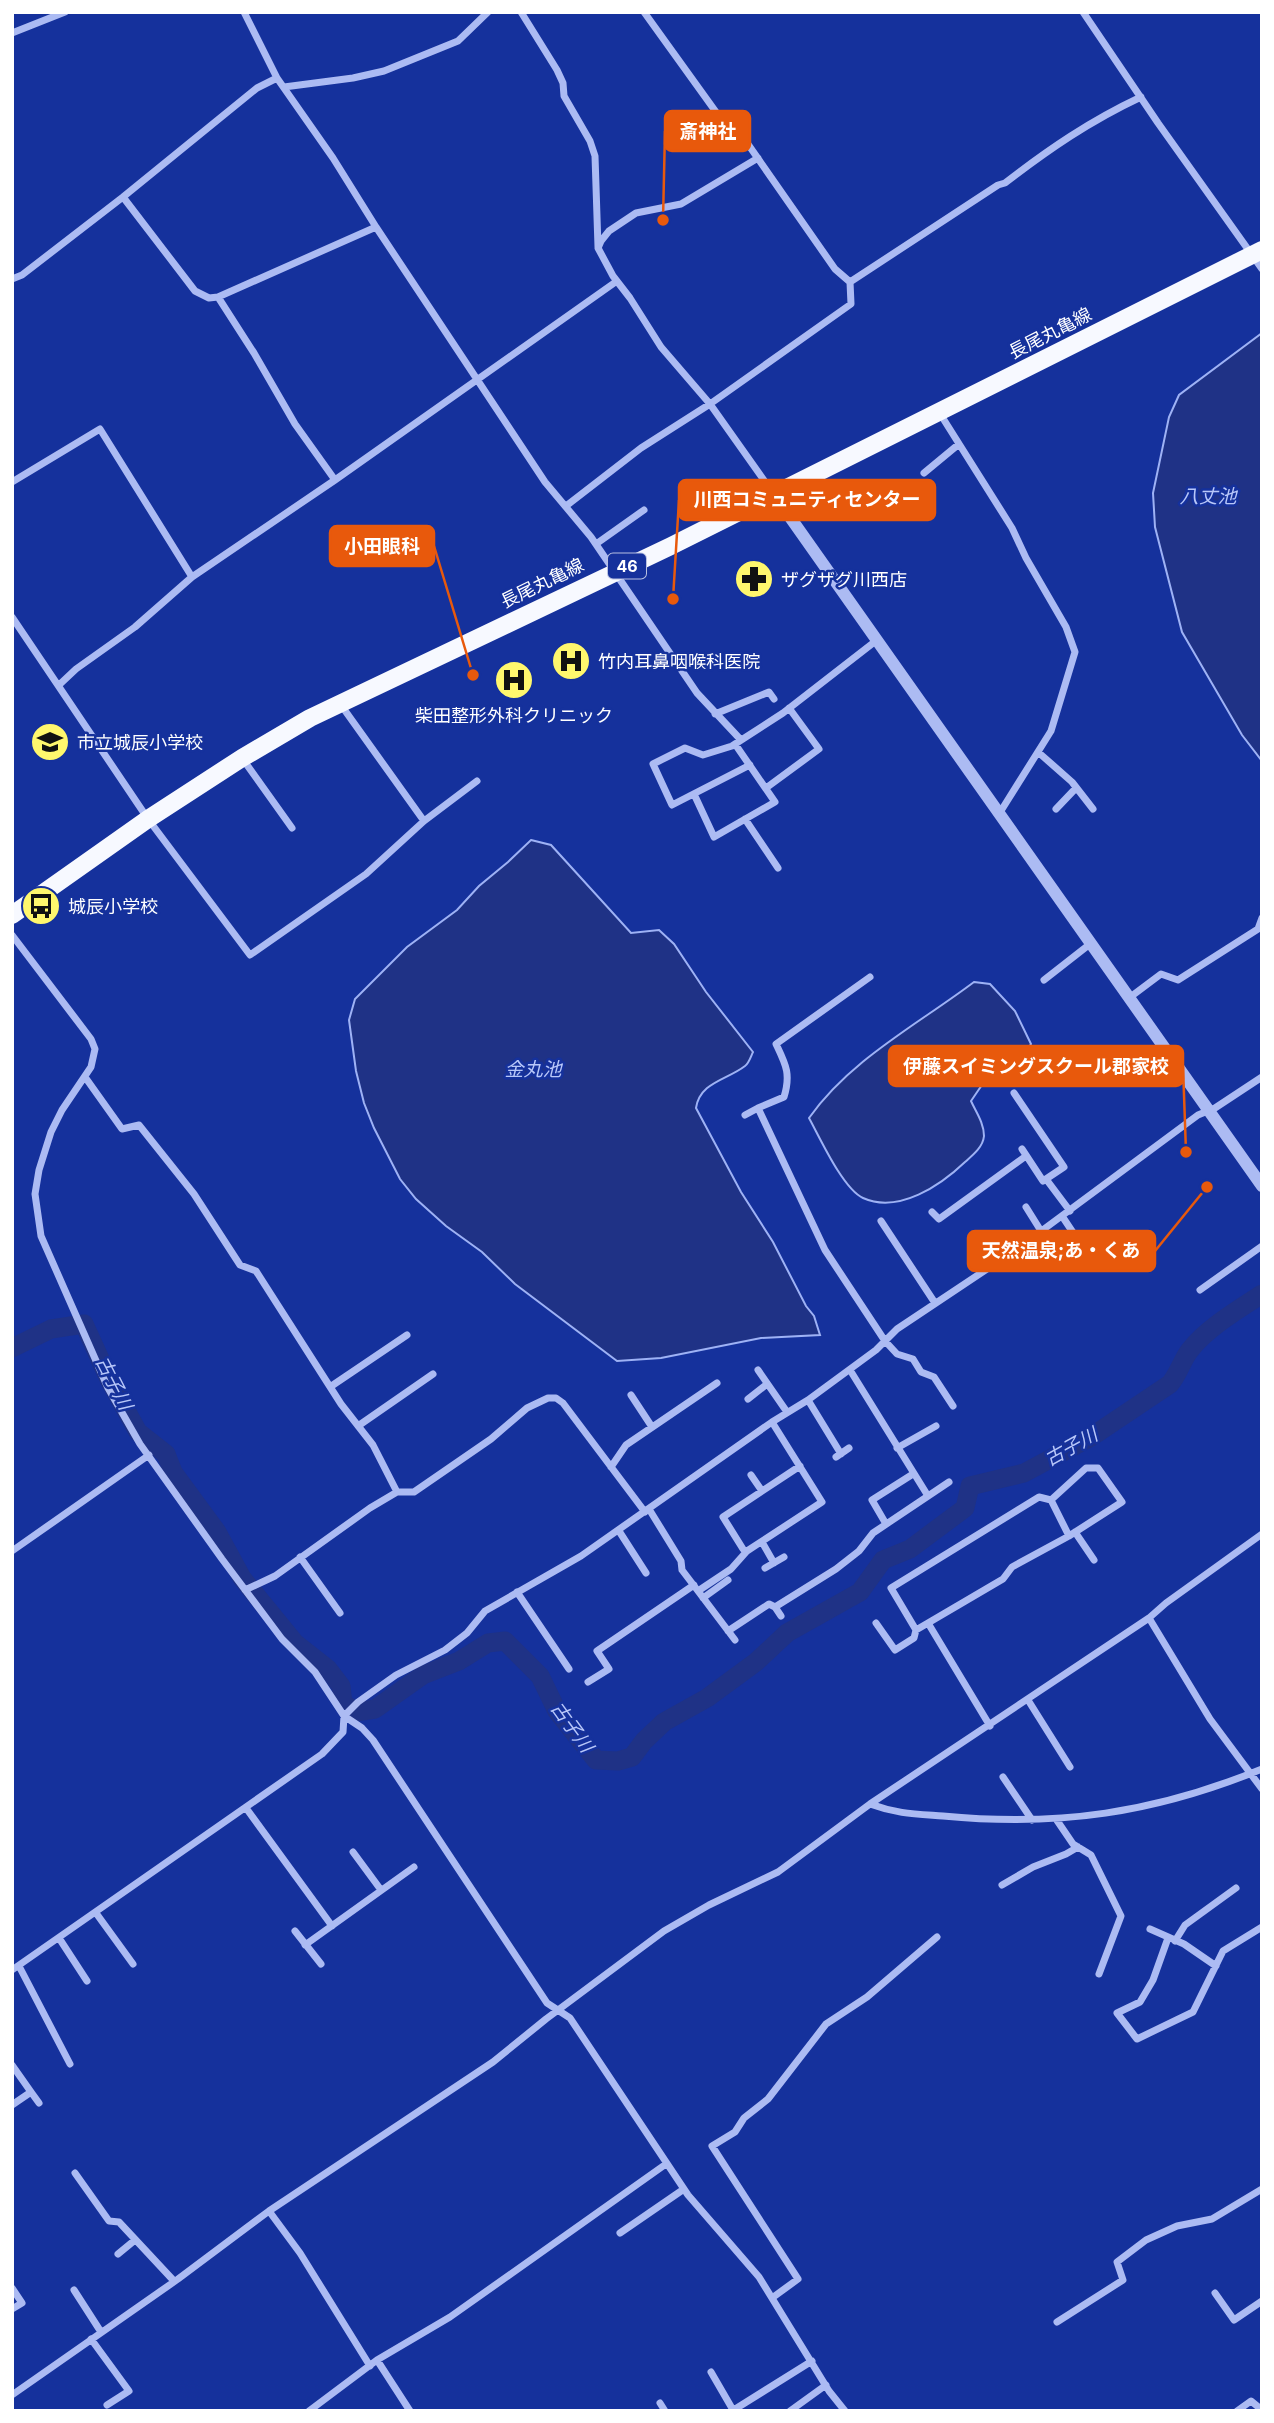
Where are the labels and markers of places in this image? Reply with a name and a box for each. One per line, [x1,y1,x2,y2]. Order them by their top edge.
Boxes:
callout: 斎神社 [665,111,750,151]
callout: 川西コミュニティセンター [679,480,935,520]
callout: 小田眼科 [330,526,434,566]
pharmacy icon: ザグザグ川西店 [733,558,775,600]
place label: ザグザグ川西店 [781,569,907,590]
hospital icon: 竹内耳鼻咽喉科医院 [550,640,592,682]
place label: 竹内耳鼻咽喉科医院 [598,651,760,672]
hospital icon: 柴田整形外科クリニック [493,659,535,701]
place label: 柴田整形外科クリニック [415,705,613,726]
school or university icon: 市立城辰小学校 [29,721,71,763]
place label: 市立城辰小学校 [77,732,203,753]
bus stop icon: 城辰小学校 [20,885,62,927]
place label: 城辰小学校 [68,896,158,917]
callout: 伊藤スイミングスクール郡家校 [889,1046,1183,1086]
callout: 天然温泉;あ・くあ [968,1231,1155,1271]

